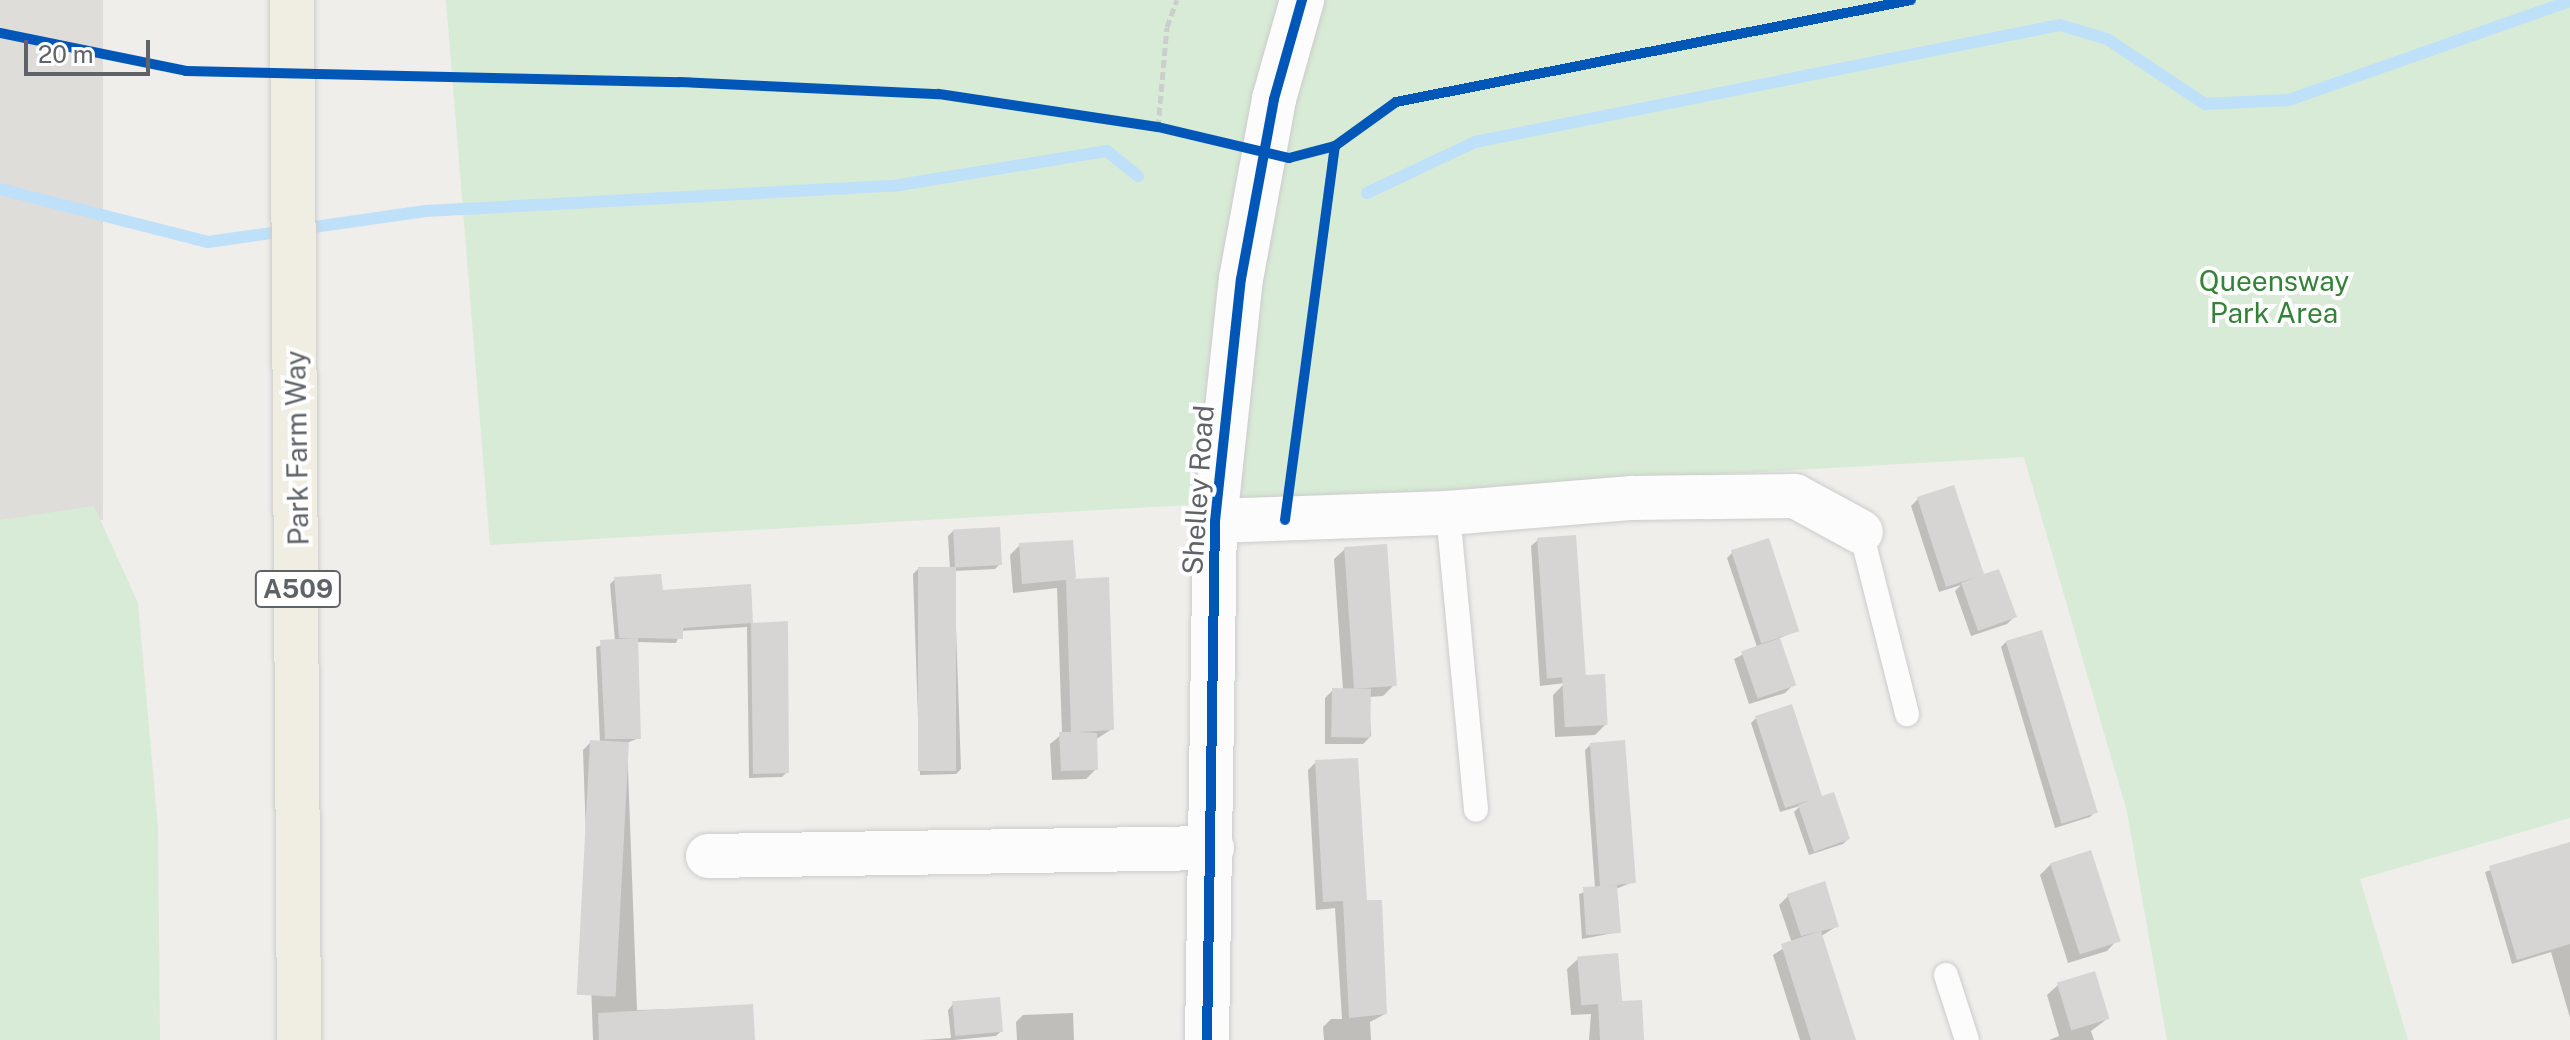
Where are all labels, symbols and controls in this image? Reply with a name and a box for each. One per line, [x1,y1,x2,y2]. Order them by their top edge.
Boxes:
scale bar [28,24,154,74]
text: 20 m [38,40,94,68]
park label: Queensway Park Area [2199,264,2349,330]
street label: Park Farm Way [278,350,316,546]
street label: Shelley Road [1175,404,1221,576]
road number: A509 [254,567,342,611]

